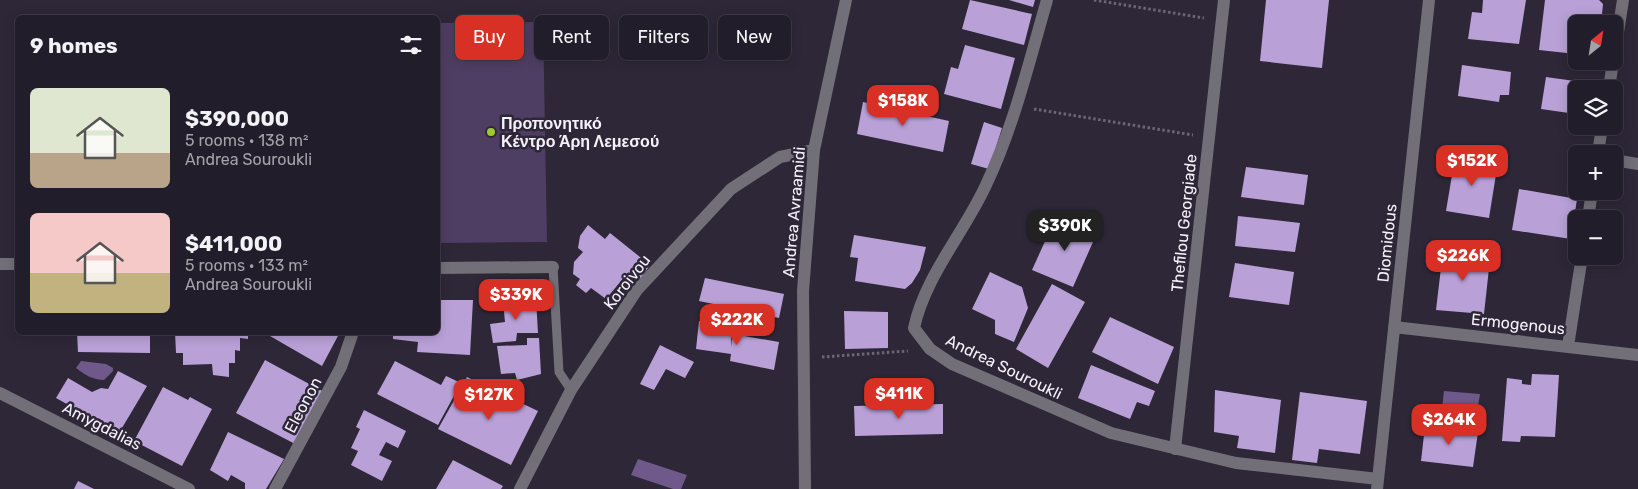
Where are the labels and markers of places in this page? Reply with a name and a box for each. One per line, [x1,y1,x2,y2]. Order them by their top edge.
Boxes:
pin: $158K [868,84,938,127]
place label: Προπονητικό Κέντρο Άρη Λεμεσού [501,114,659,151]
marker: Προπονητικό Κέντρο Άρη Λεμεσού [485,126,497,138]
pin: $152K [1437,144,1507,187]
pin: $390K [1030,210,1100,252]
pin: $226K [1428,240,1498,282]
pin: $339K [481,278,551,321]
pin: $222K [702,304,772,346]
pin: $127K [454,378,524,421]
pin: $411K [864,378,934,420]
pin: $264K [1414,404,1484,446]

